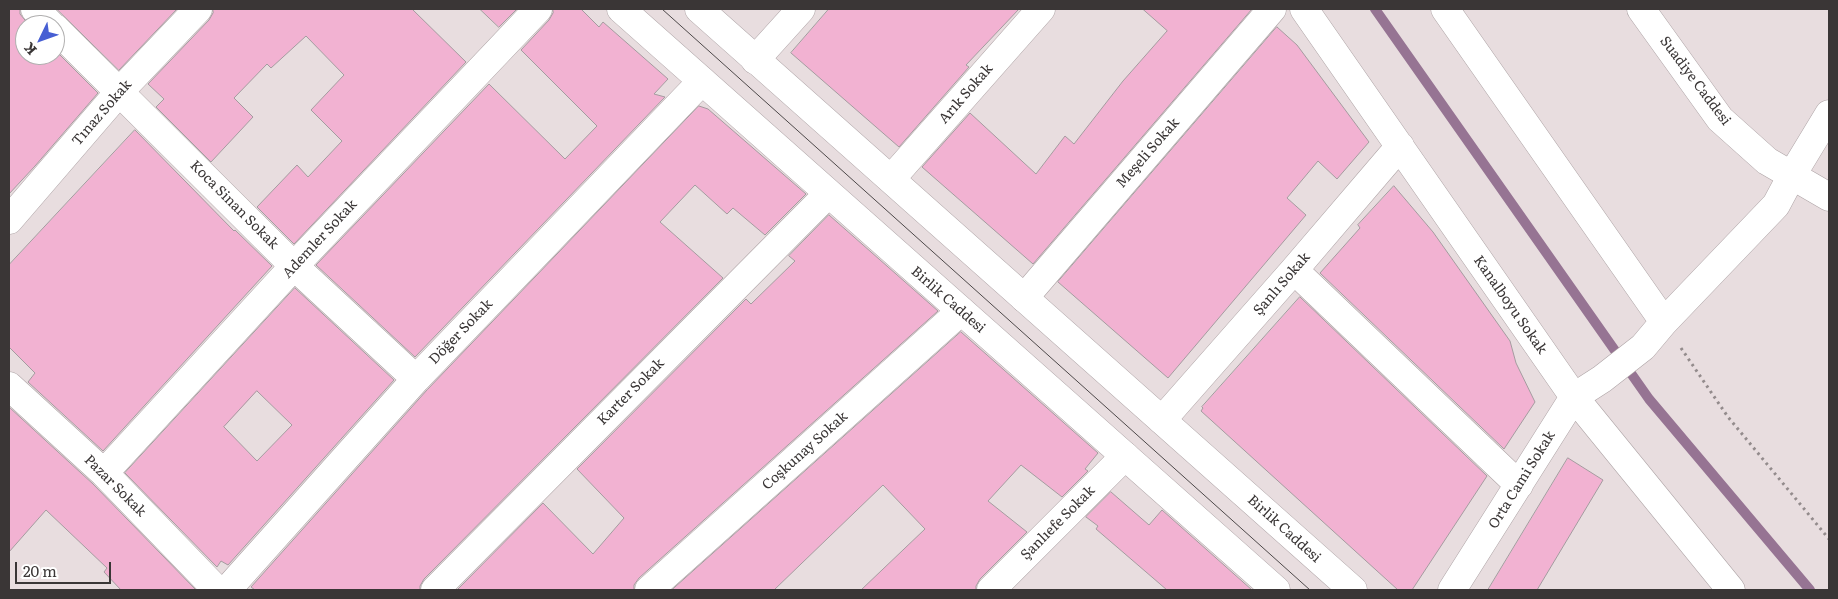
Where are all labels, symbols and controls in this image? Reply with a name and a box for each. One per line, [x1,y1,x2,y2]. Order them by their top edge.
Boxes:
north arrow [15,15,65,65]
street label: Suadiye Caddesi [1656,33,1734,129]
text: K [18,39,41,60]
street label: Arık Sokak [936,61,996,127]
street label: Tınaz Sokak [69,77,135,149]
street label: Meşeli Sokak [1113,115,1183,191]
street label: Koca Sinan Sokak [186,157,282,253]
street label: Ademler Sokak [279,196,361,282]
street label: Şanlı Sokak [1250,249,1314,319]
street label: Kanalboyu Sokak [1470,252,1550,358]
street label: Birlik Caddesi [907,263,989,337]
street label: Döğer Sokak [426,296,496,368]
street label: Karter Sokak [594,355,668,429]
street label: Coşkunay Sokak [759,408,851,494]
street label: Orta Cami Sokak [1485,428,1559,532]
street label: Pazar Sokak [81,452,149,520]
street label: Şanlıefe Sokak [1017,482,1099,564]
street label: Birlik Caddesi [1244,492,1324,566]
scale bar [18,552,114,584]
text: 20 m [23,559,57,582]

